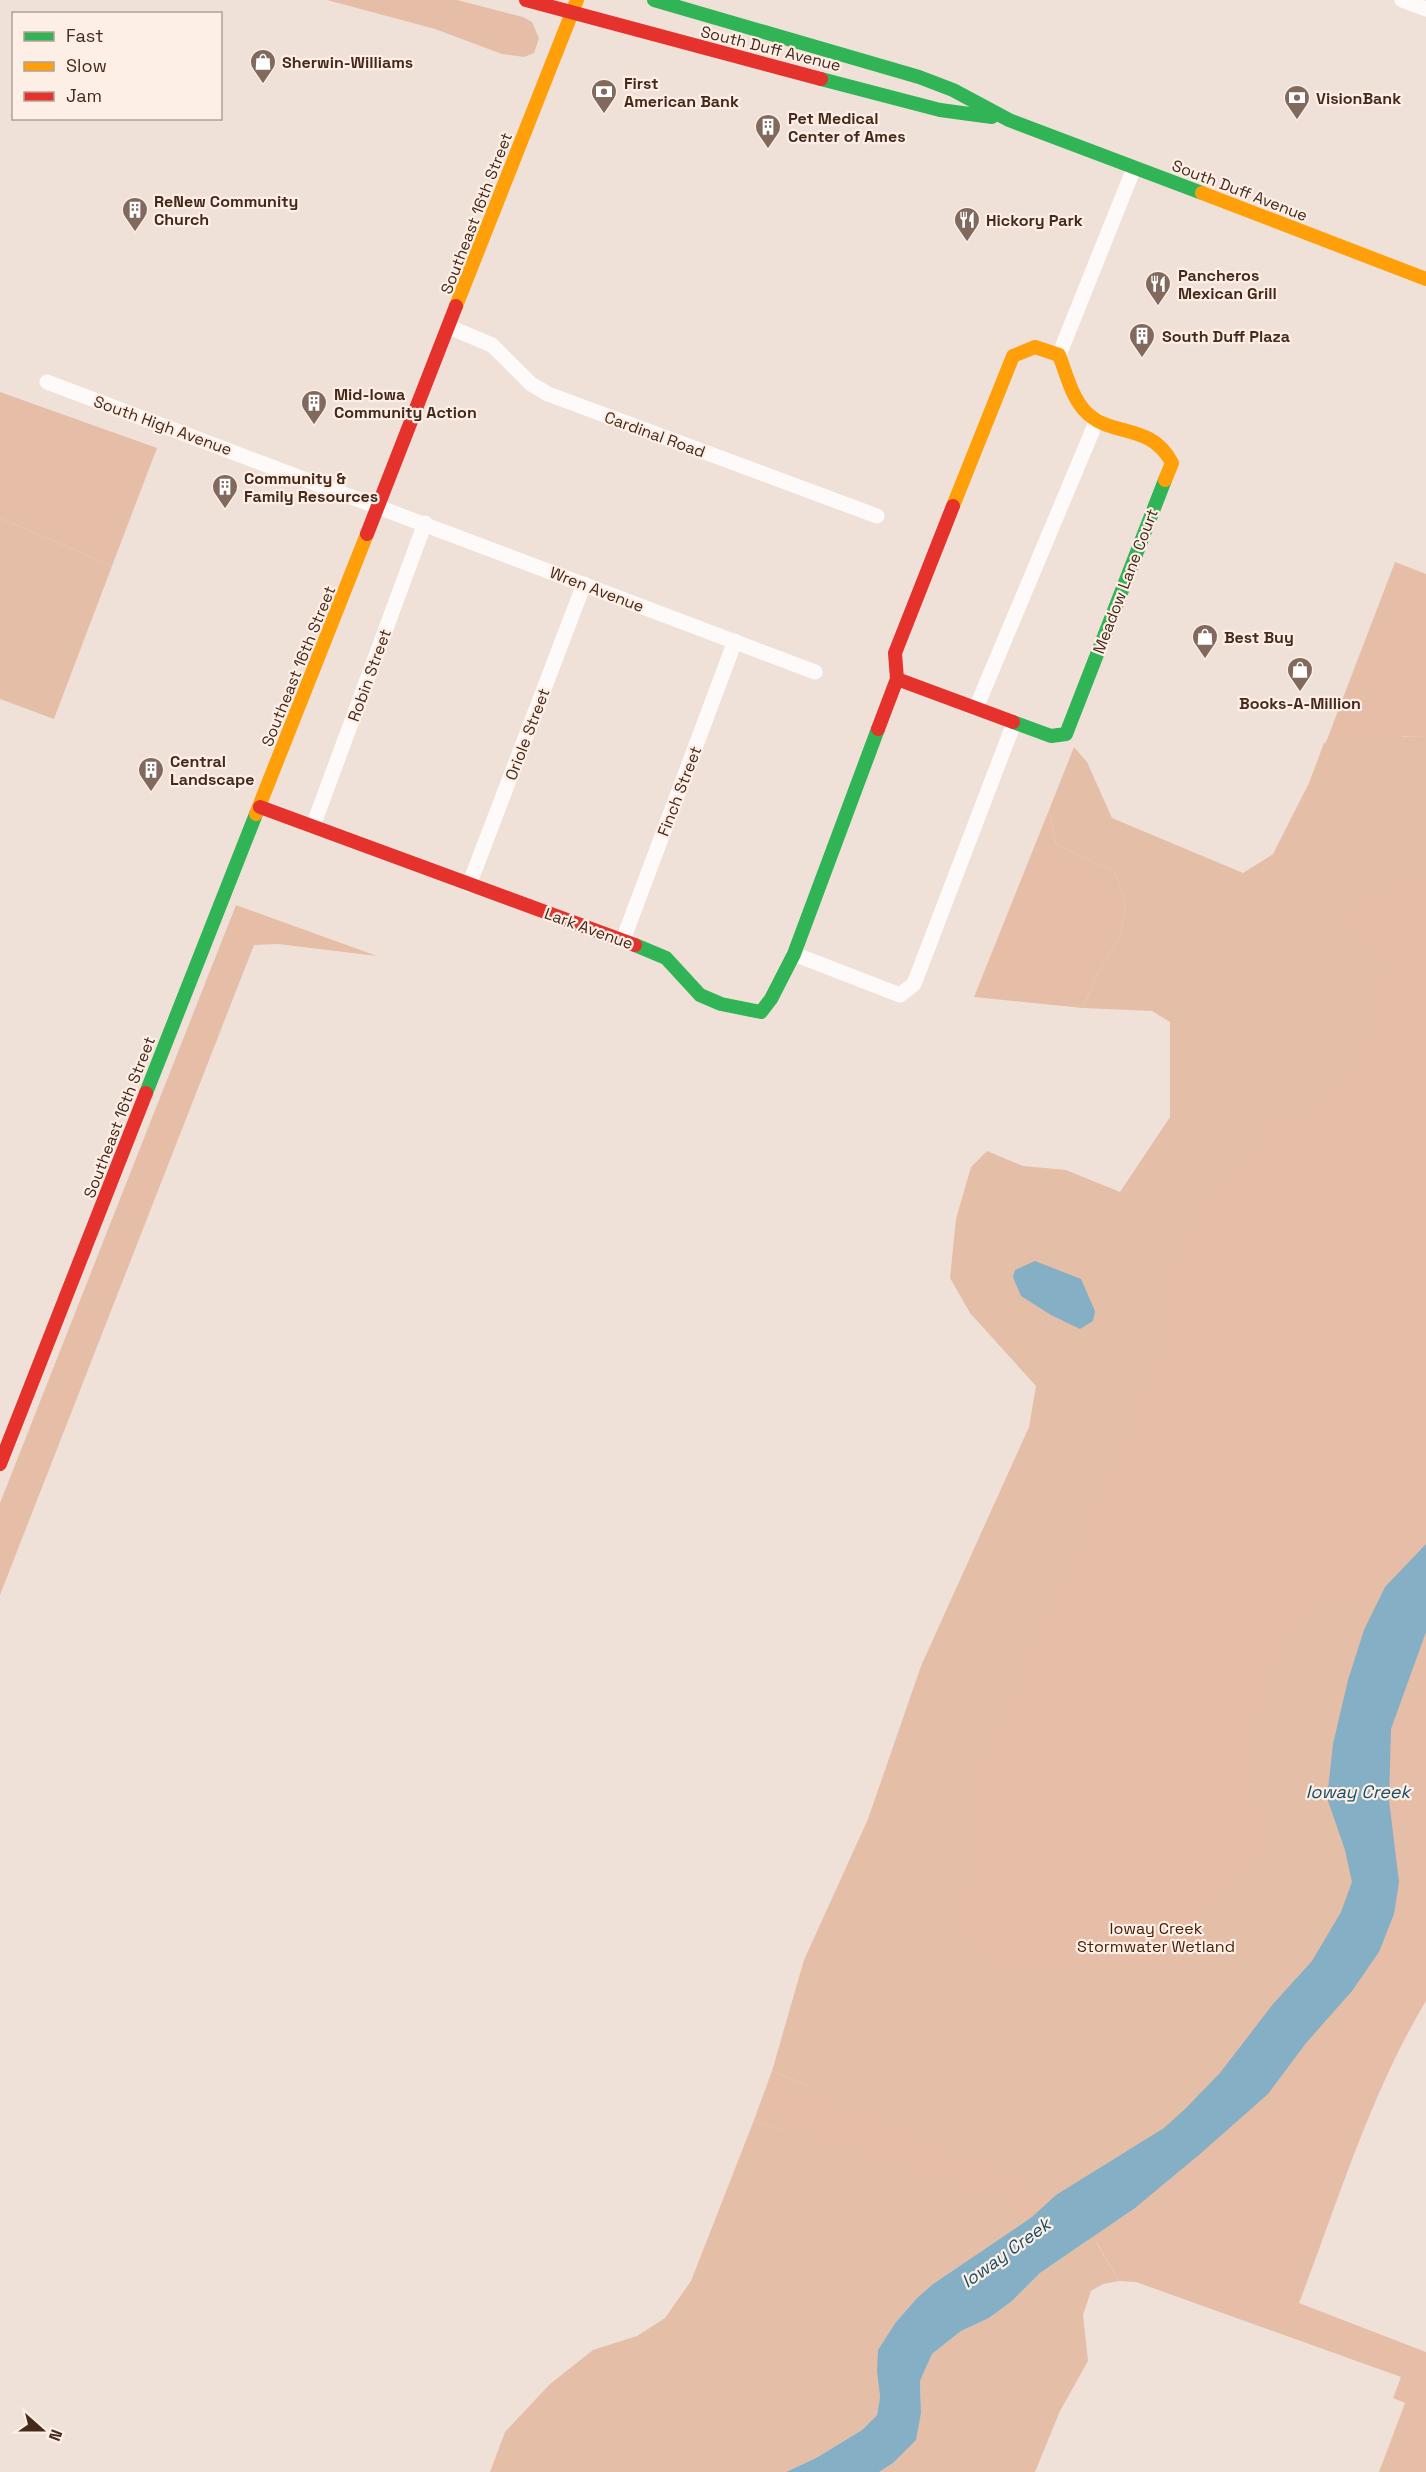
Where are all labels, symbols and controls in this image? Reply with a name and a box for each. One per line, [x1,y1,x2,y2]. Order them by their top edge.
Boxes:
legend [12,12,222,120]
street label: South Duff Avenue [699,21,843,76]
text: Fast [66,24,103,47]
shop icon: Sherwin-Williams [248,47,278,85]
place label: Sherwin-Williams [282,52,413,73]
text: Slow [66,54,107,77]
place label: First American Bank [624,73,739,112]
bank icon: First American Bank [589,77,619,115]
bank icon: VisionBank [1282,83,1312,121]
text: Jam [66,84,102,107]
place label: VisionBank [1316,88,1401,109]
place label: Pet Medical Center of Ames [788,108,906,147]
building icon: Pet Medical Center of Ames [753,112,783,150]
street label: Southeast 16th Street [436,129,517,297]
street label: South Duff Avenue [1169,155,1311,226]
place label: ReNew Community Church [154,191,298,230]
building icon: ReNew Community Church [120,195,150,233]
restaurant icon: Hickory Park [952,205,982,243]
place label: Hickory Park [986,210,1083,231]
place label: Pancheros Mexican Grill [1178,265,1277,304]
restaurant icon: Pancheros Mexican Grill [1143,269,1173,307]
building icon: South Duff Plaza [1127,321,1157,359]
place label: South Duff Plaza [1162,326,1290,347]
place label: Mid-Iowa Community Action [334,384,477,423]
building icon: Mid-Iowa Community Action [299,388,329,426]
street label: South High Avenue [91,391,235,460]
street label: Cardinal Road [602,407,708,462]
place label: Community & Family Resources [244,468,378,507]
building icon: Community & Family Resources [210,472,240,510]
street label: Meadow Lane Court [1088,506,1163,657]
street label: Wren Avenue [547,562,647,617]
street label: Southeast 16th Street [257,583,340,750]
shop icon: Best Buy [1190,622,1220,660]
street label: Robin Street [343,626,396,724]
place label: Best Buy [1224,627,1294,648]
shop icon: Books-A-Million [1285,655,1315,693]
street label: Oriole Street [500,685,555,783]
place label: Books-A-Million [1239,693,1361,714]
street label: Finch Street [653,743,706,839]
place label: Central Landscape [170,751,254,790]
building icon: Central Landscape [136,755,166,793]
street label: Lark Avenue [542,903,636,954]
street label: Southeast 16th Street [79,1033,160,1201]
water label: Ioway Creek [1306,1780,1413,1803]
park label: Ioway Creek Stormwater Wetland [1077,1918,1235,1957]
water label: Ioway Creek [957,2211,1057,2293]
north arrow [12,2400,72,2460]
text: N [44,2426,67,2444]

